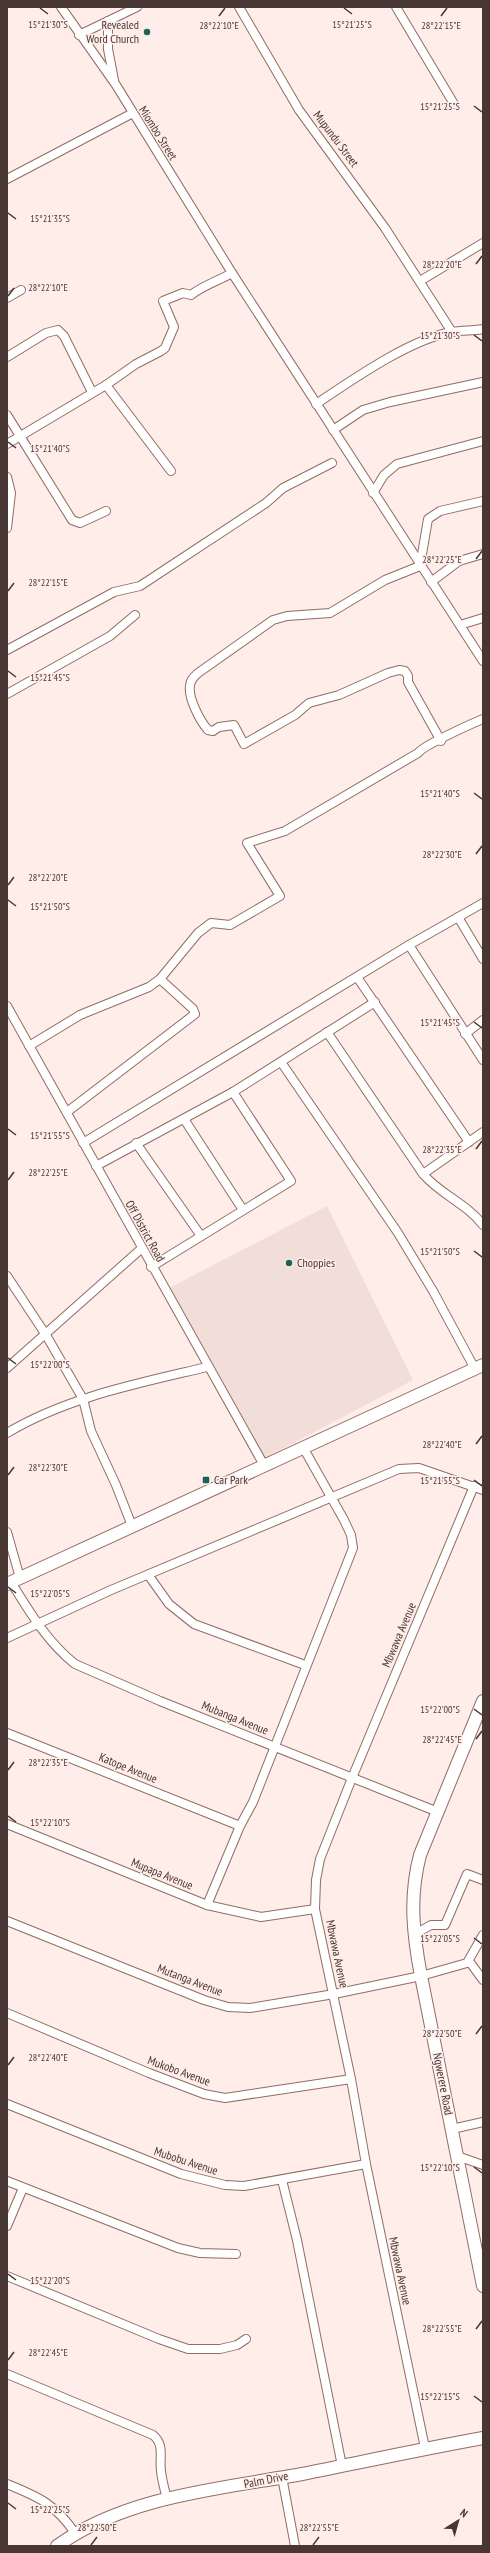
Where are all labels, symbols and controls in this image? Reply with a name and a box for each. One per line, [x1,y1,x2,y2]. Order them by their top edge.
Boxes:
place label: Revealed Word Church [86,17,139,46]
text: 15°21'30"S [28,18,68,31]
text: 15°21'25"S [332,18,372,31]
text: 28°22'10"E [199,19,239,32]
text: 28°22'15"E [421,19,461,32]
marker: Revealed Word Church [142,27,152,37]
text: 15°21'25"S [420,100,460,113]
street label: Miombo Street [136,103,181,163]
street label: Mupundu Street [310,108,363,170]
text: 15°21'35"S [30,212,70,225]
text: 28°22'20"E [422,258,462,271]
text: 28°22'10"E [28,281,68,294]
text: 15°21'30"S [420,329,460,342]
text: 15°21'40"S [30,442,70,455]
text: 28°22'25"E [422,553,462,566]
text: 28°22'15"E [28,576,68,589]
text: 15°21'45"S [30,671,70,684]
text: 15°21'40"S [420,787,460,800]
text: 28°22'30"E [422,848,462,861]
text: 28°22'20"E [28,871,68,884]
text: 15°21'50"S [30,900,70,913]
text: 15°21'45"S [420,1016,460,1029]
text: 15°21'55"S [30,1129,70,1142]
text: 28°22'35"E [422,1143,462,1156]
text: 28°22'25"E [28,1166,68,1179]
street label: Off District Road [122,1197,168,1264]
text: 15°21'50"S [420,1245,460,1258]
place label: Choppies [297,1255,335,1270]
marker: Choppies [284,1258,294,1268]
text: 15°22'00"S [30,1358,70,1371]
text: 28°22'40"E [422,1438,462,1451]
text: 28°22'30"E [28,1461,68,1474]
place label: Car Park [214,1472,248,1487]
text: 15°21'55"S [420,1474,460,1487]
marker: Car Park [201,1475,211,1485]
text: 15°22'05"S [30,1587,70,1600]
street label: Mbwawa Avenue [378,1600,419,1670]
street label: Mubanga Avenue [200,1697,271,1738]
text: 15°22'00"S [420,1703,460,1716]
text: 28°22'45"E [422,1733,462,1746]
street label: Katope Avenue [97,1749,160,1786]
text: 28°22'35"E [28,1756,68,1769]
text: 15°22'10"S [30,1816,70,1829]
street label: Mupapa Avenue [129,1854,195,1893]
street label: Mbwawa Avenue [323,1919,352,1989]
text: 15°22'05"S [420,1932,460,1945]
street label: Mutanga Avenue [155,1960,225,1999]
text: 28°22'50"E [422,2027,462,2040]
text: 28°22'40"E [28,2051,68,2064]
street label: Mukobo Avenue [146,2052,213,2089]
street label: Ngwerere Road [430,2052,457,2116]
street label: Mubobu Avenue [152,2143,220,2178]
text: 15°22'10"S [420,2161,460,2174]
street label: Mbwawa Avenue [386,2236,415,2306]
text: 15°22'20"S [30,2274,70,2287]
text: 28°22'55"E [422,2322,462,2335]
text: 28°22'45"E [28,2346,68,2359]
text: 15°22'15"S [420,2390,460,2403]
street label: Palm Drive [242,2468,289,2491]
north arrow [438,2501,478,2541]
text: 15°22'25"S [30,2503,70,2516]
text: N [457,2506,471,2520]
text: 28°22'50"E [77,2521,117,2534]
text: 28°22'55"E [299,2521,339,2534]

